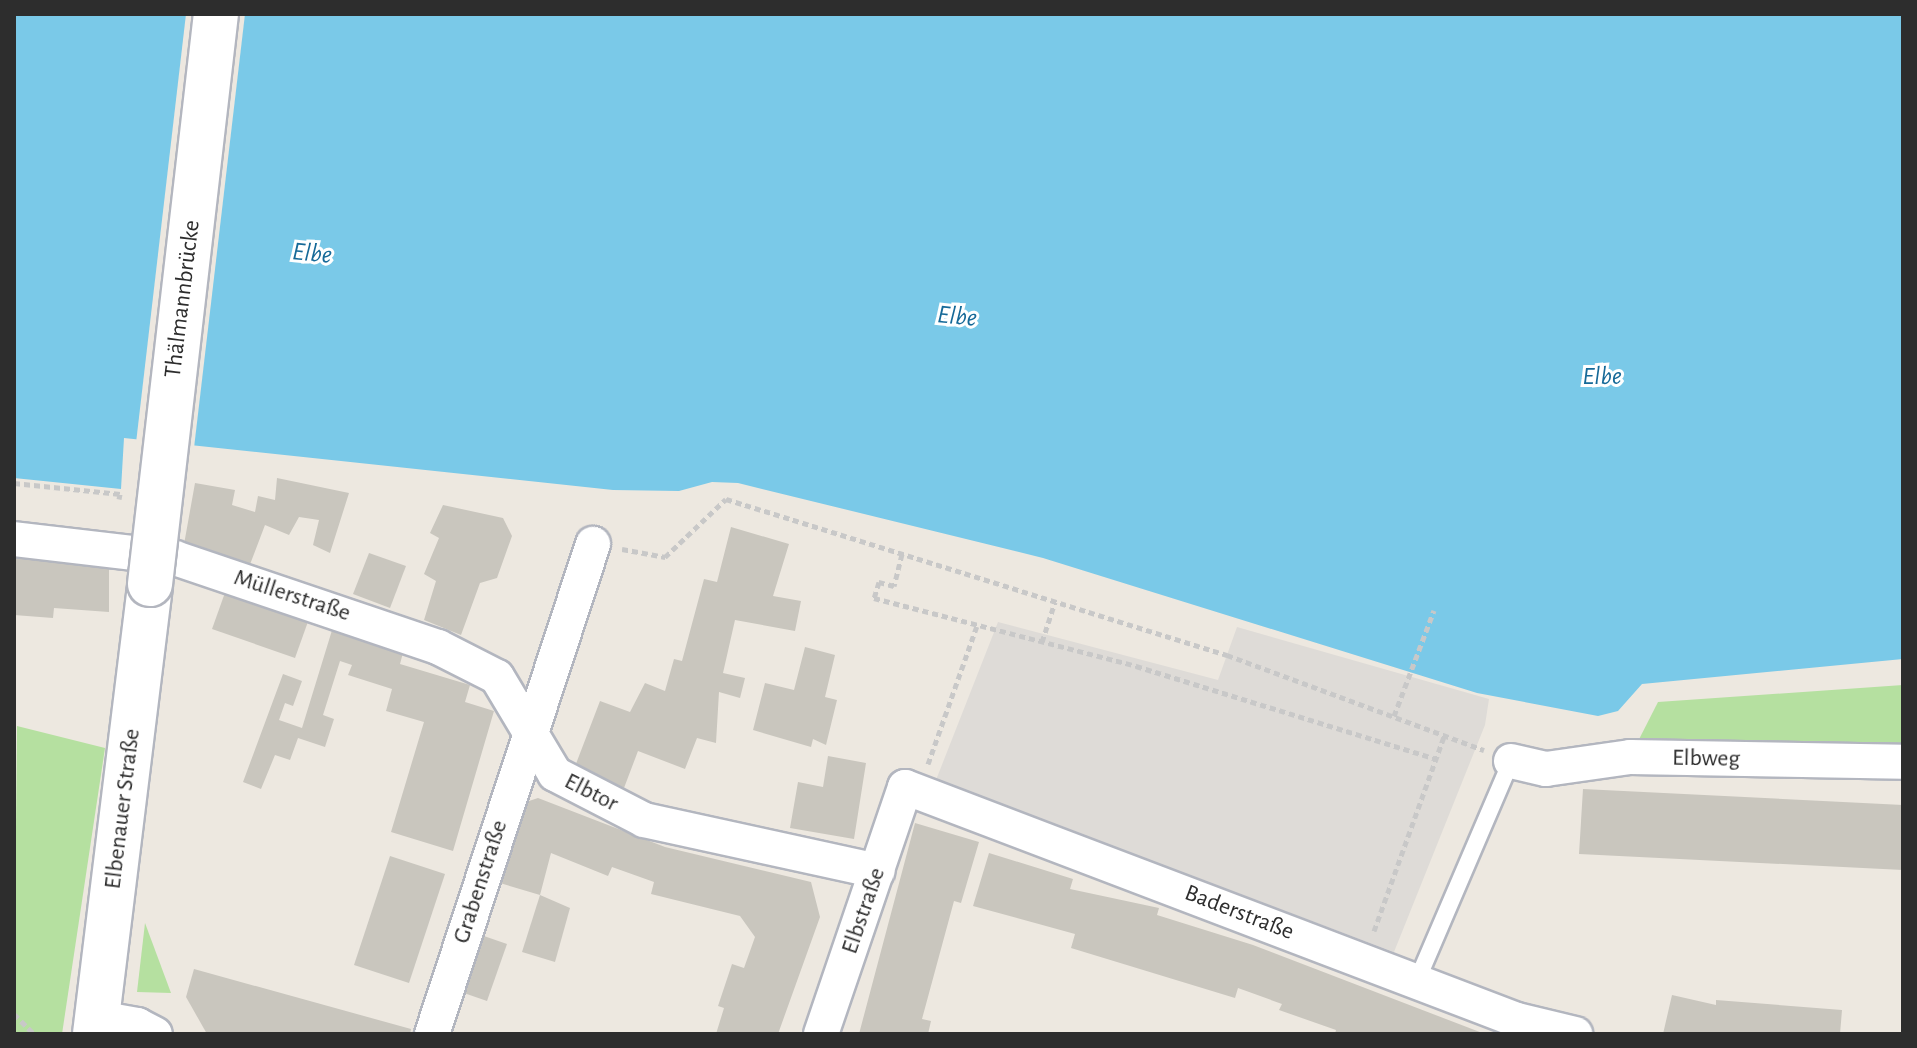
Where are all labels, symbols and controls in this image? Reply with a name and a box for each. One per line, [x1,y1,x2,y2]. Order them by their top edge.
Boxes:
street label: Thälmannbrücke [159,219,207,379]
water label: Elbe [291,236,333,272]
water label: Elbe [936,299,978,335]
water label: Elbe [1582,361,1622,393]
street label: Müllerstraße [230,564,354,628]
street label: Elbenauer Straße [99,727,147,891]
street label: Elbweg [1672,744,1740,774]
street label: Elbtor [559,767,623,819]
street label: Grabenstraße [448,817,514,947]
street label: Elbstraße [836,864,892,958]
street label: Baderstraße [1180,879,1298,947]

